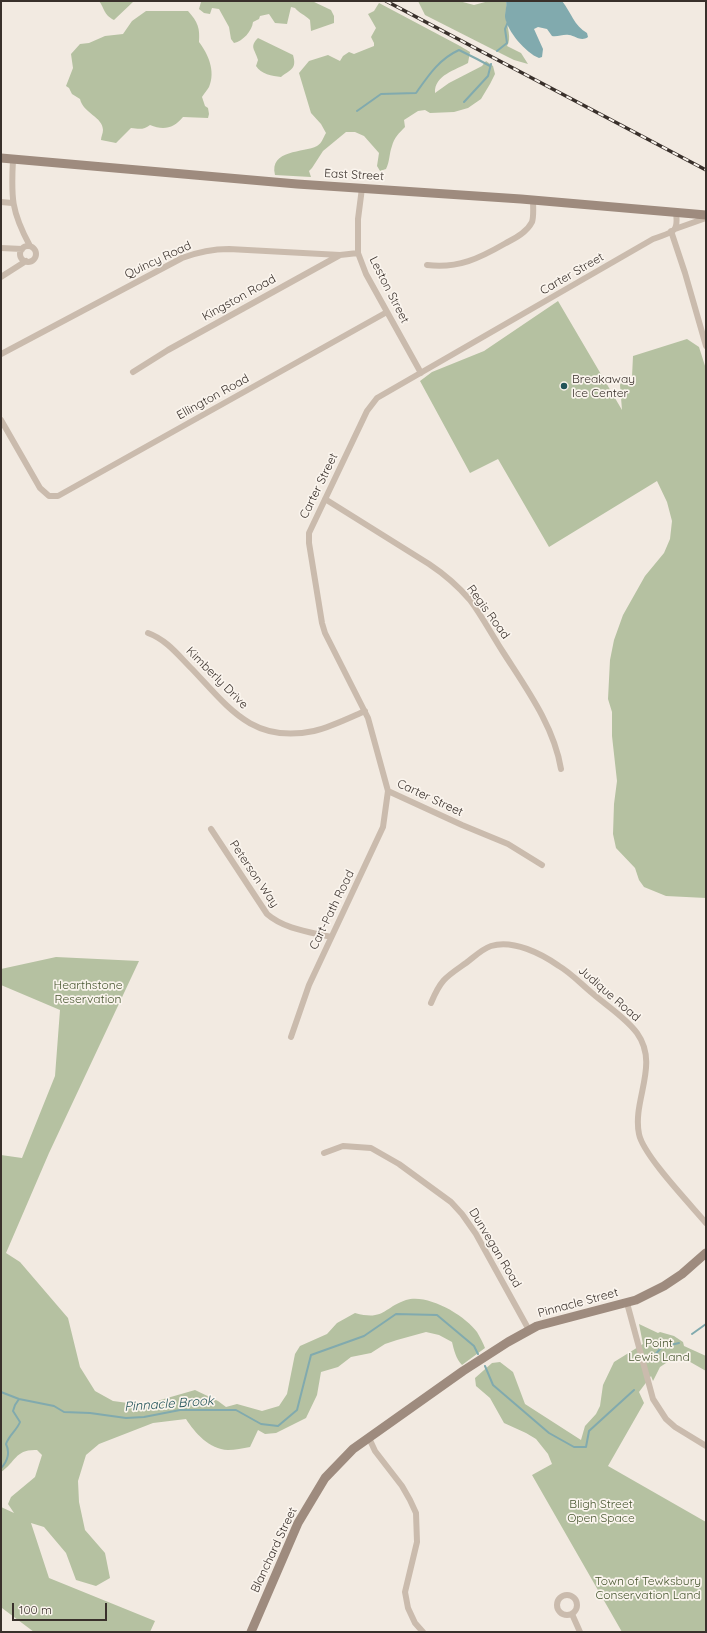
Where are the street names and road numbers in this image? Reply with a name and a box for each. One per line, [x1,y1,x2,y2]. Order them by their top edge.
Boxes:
street label: East Street [324,166,384,184]
street label: Quincy Road [122,238,194,282]
street label: Carter Street [538,250,606,298]
street label: Leston Street [366,254,412,326]
street label: Kingston Road [200,272,278,324]
street label: Ellington Road [174,371,252,423]
street label: Carter Street [297,451,341,521]
street label: Regis Road [464,582,512,642]
street label: Kimberly Drive [183,644,251,712]
street label: Carter Street [395,776,465,820]
street label: Peterson Way [226,838,282,910]
street label: Cart-Path Road [307,868,357,952]
street label: Judique Road [575,963,643,1025]
street label: Dunvegan Road [466,1206,524,1290]
street label: Pinnacle Street [536,1285,620,1321]
street label: Blanchard Street [248,1505,300,1595]

